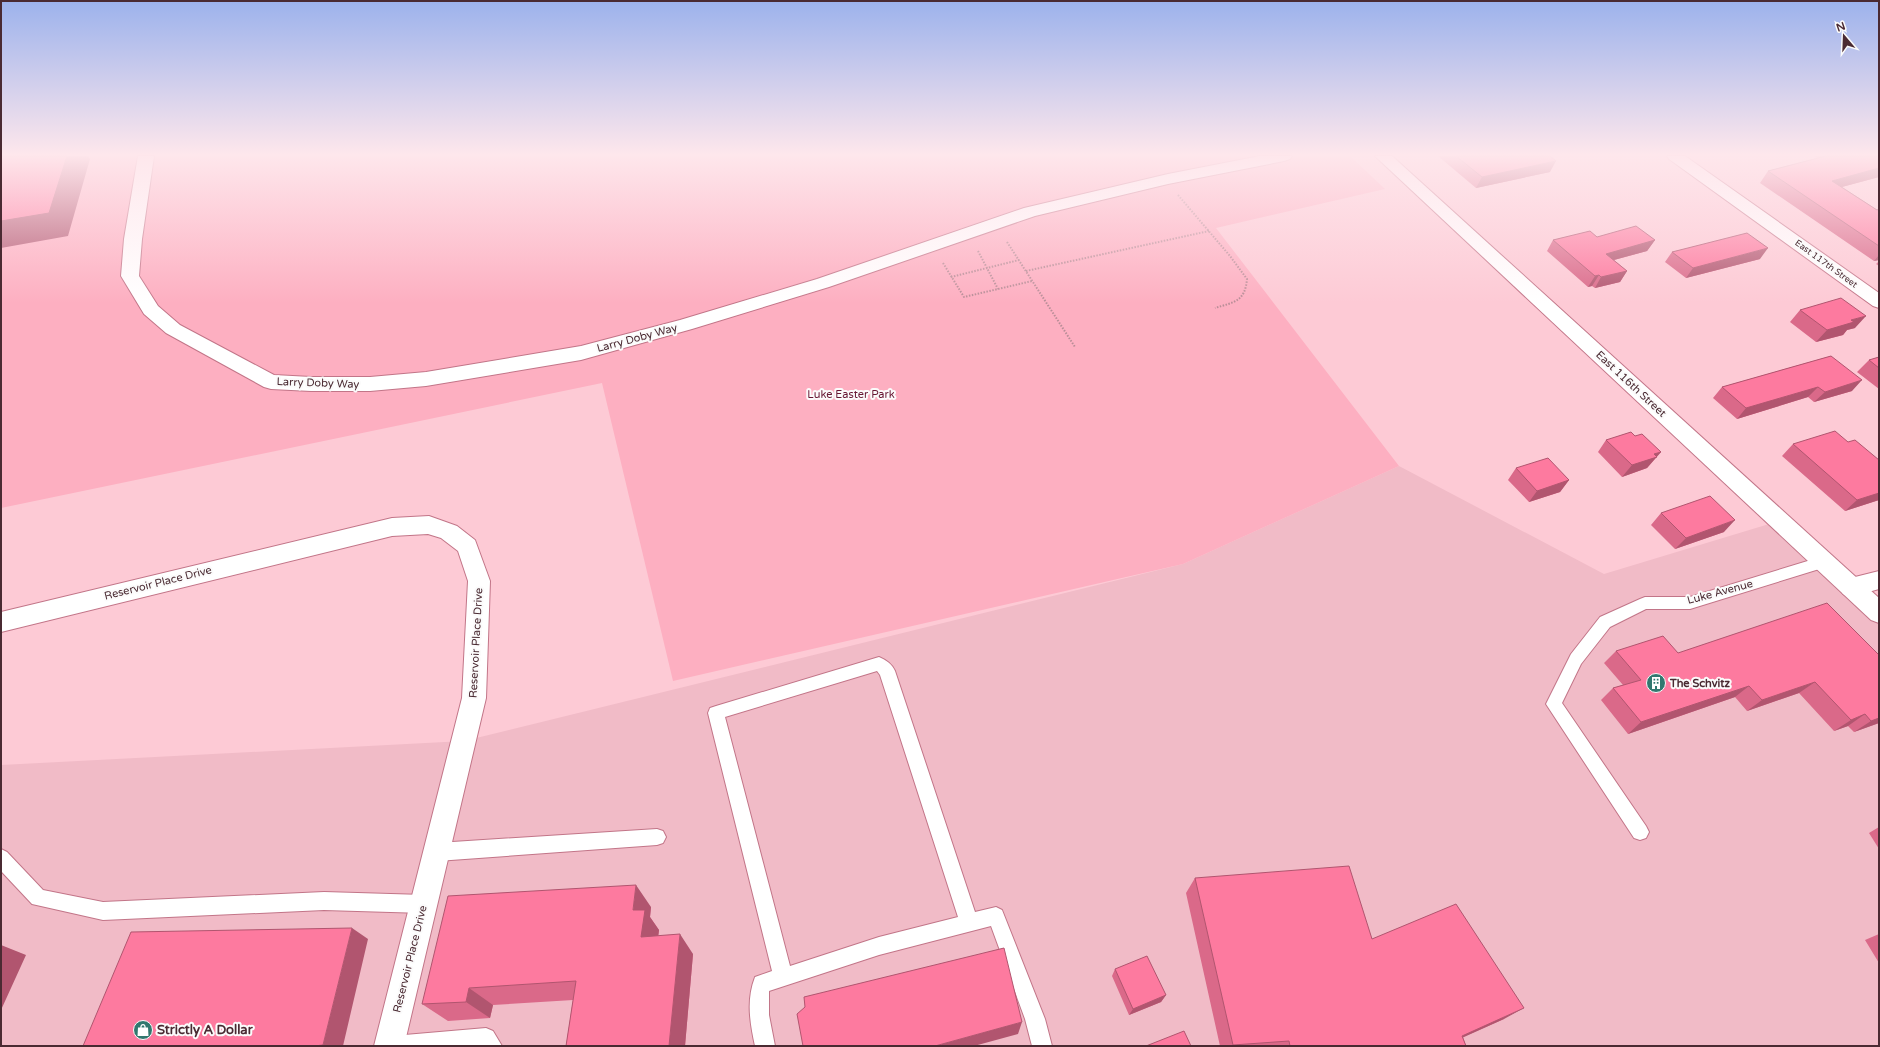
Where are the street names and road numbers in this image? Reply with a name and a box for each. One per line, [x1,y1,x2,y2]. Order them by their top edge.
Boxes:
street label: East 117th Street [1793,238,1860,291]
street label: Larry Doby Way [595,321,679,355]
street label: East 116th Street [1593,348,1669,420]
street label: Larry Doby Way [276,375,360,391]
street label: Reservoir Place Drive [103,563,213,603]
street label: Luke Avenue [1686,577,1754,607]
street label: Reservoir Place Drive [467,588,485,698]
street label: Reservoir Place Drive [390,904,430,1014]

